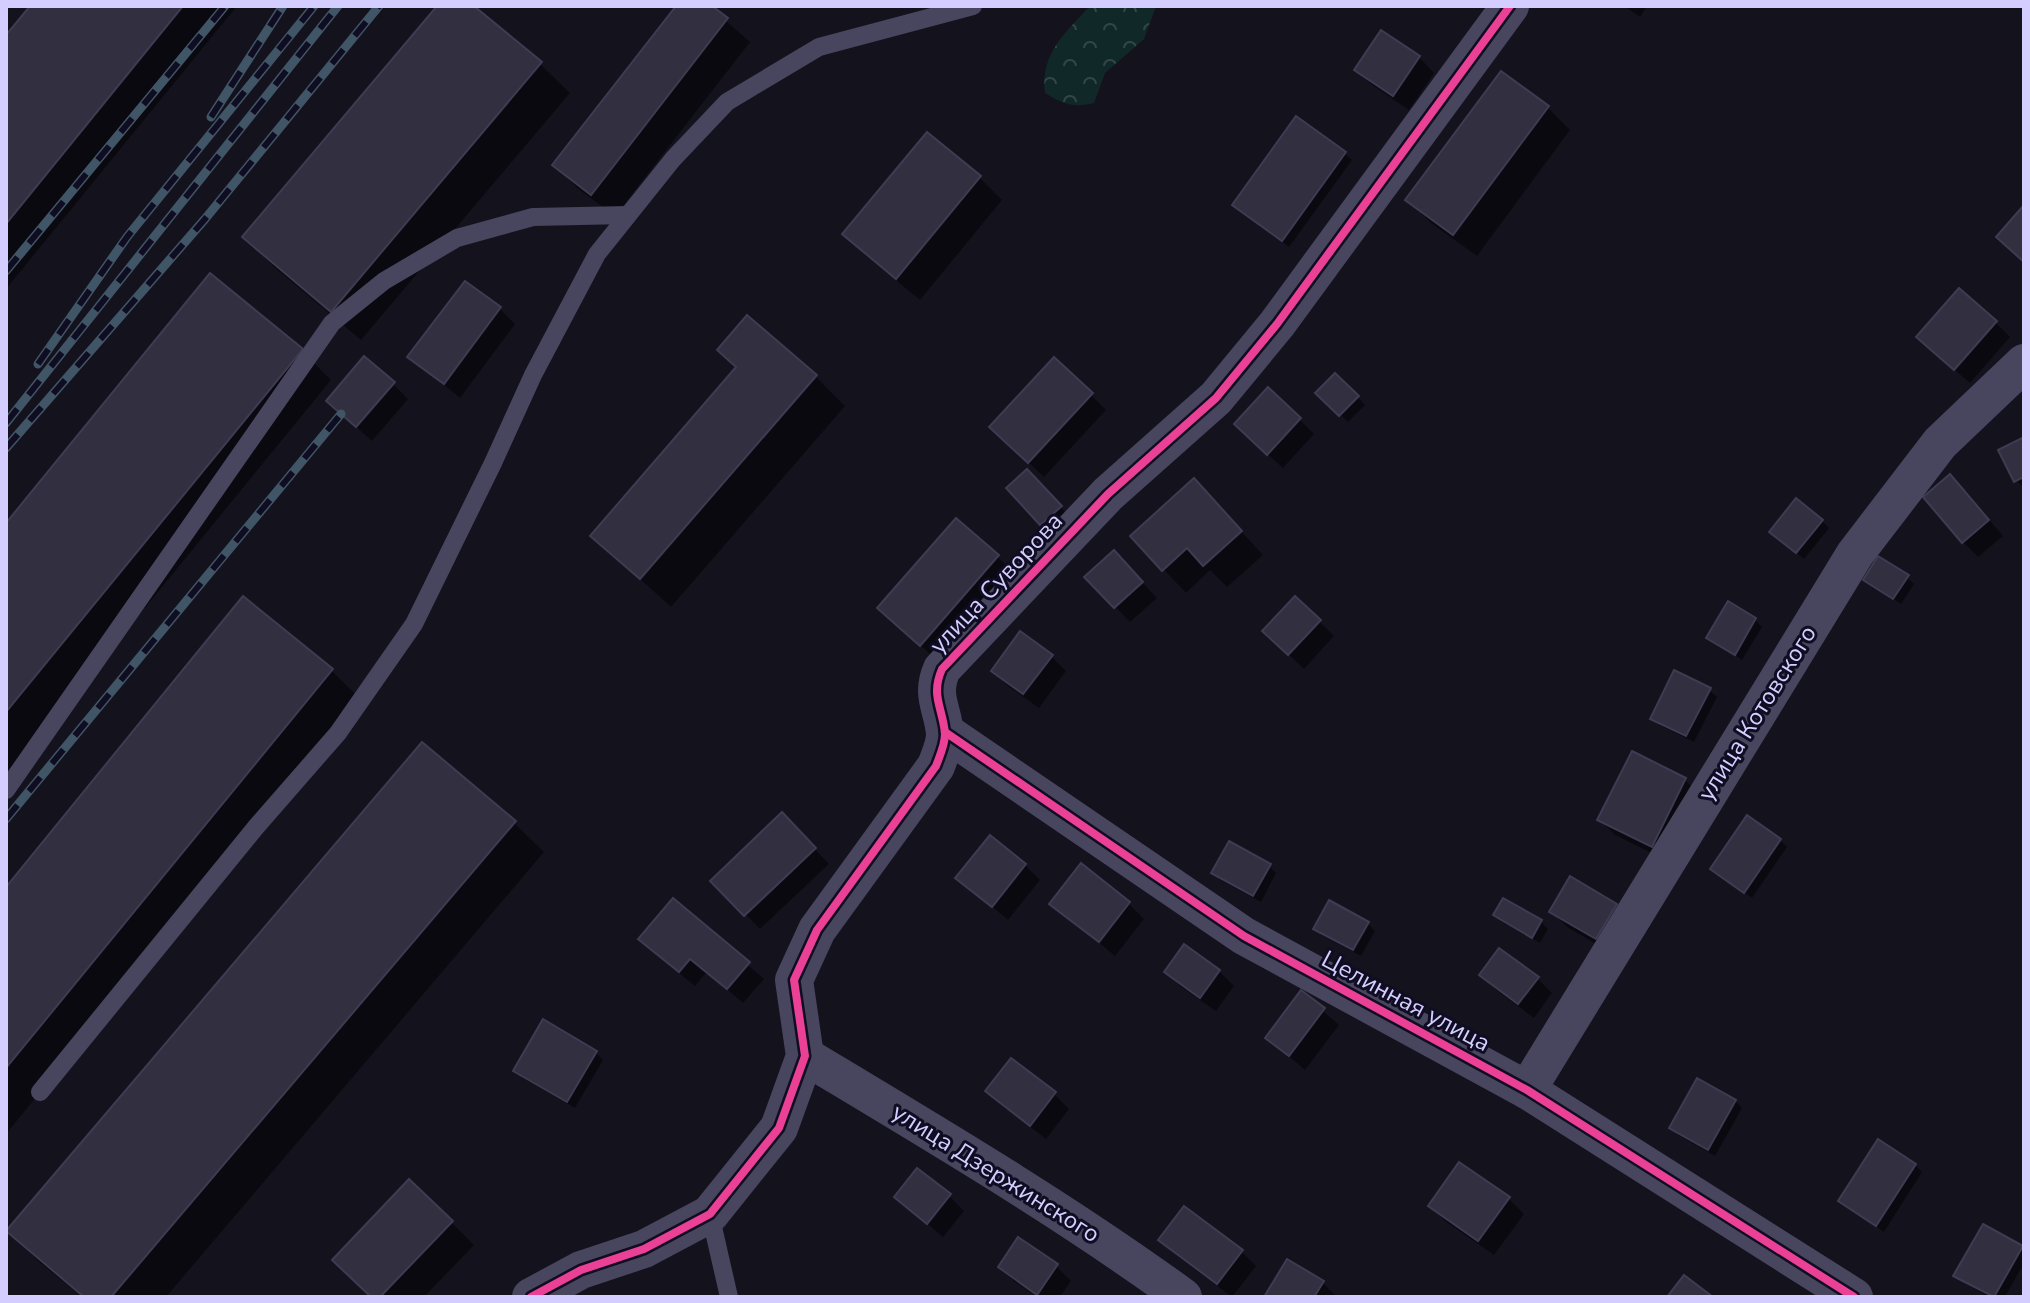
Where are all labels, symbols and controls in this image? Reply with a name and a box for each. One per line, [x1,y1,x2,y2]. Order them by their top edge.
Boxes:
street label: улица Суворова [922,506,1070,660]
street label: улица Котовского [1690,619,1824,807]
street label: Целинная улица [1316,943,1496,1059]
street label: улица Дзержинского [886,1096,1106,1250]

